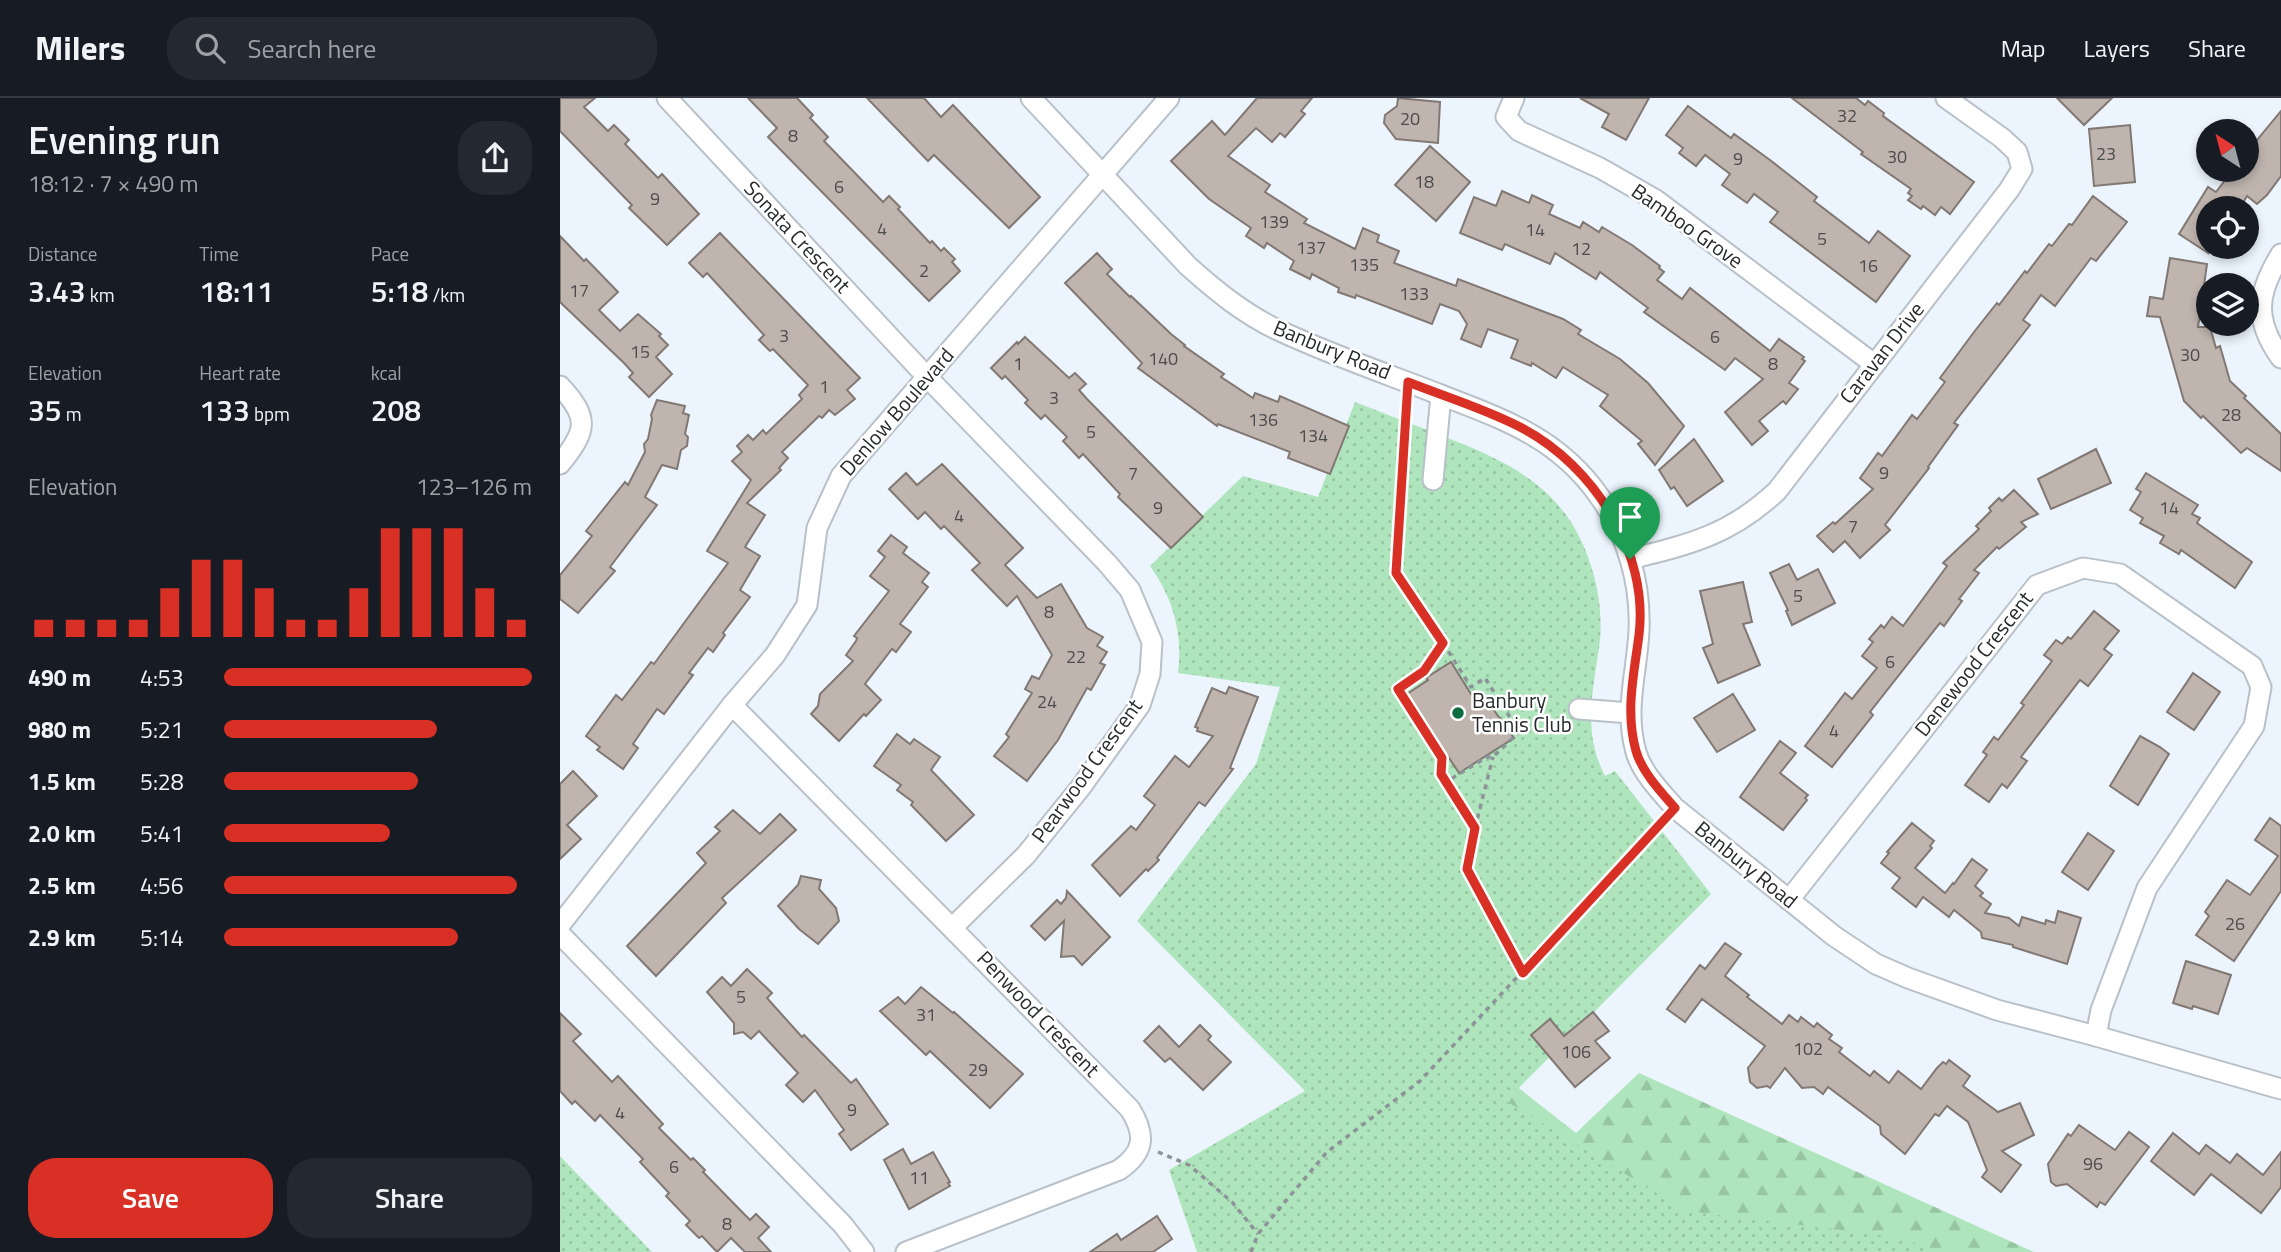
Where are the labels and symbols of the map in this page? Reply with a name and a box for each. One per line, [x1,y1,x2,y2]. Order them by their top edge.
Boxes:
house number: 32 [1837,102,1857,129]
house number: 20 [1400,105,1420,132]
north arrow [2196,119,2259,182]
house number: 8 [788,122,798,149]
house number: 23 [2096,140,2116,167]
house number: 30 [1887,143,1907,170]
house number: 9 [1733,145,1743,172]
house number: 18 [1414,168,1434,195]
street label: Sonata Crescent [737,173,859,300]
house number: 6 [834,173,844,200]
street label: Bamboo Grove [1625,175,1750,276]
house number: 9 [650,185,660,212]
house number: 139 [1259,208,1289,235]
house number: 4 [877,215,887,242]
house number: 14 [1525,216,1545,243]
house number: 5 [1817,225,1827,252]
house number: 137 [1296,234,1326,261]
house number: 12 [1571,235,1591,262]
house number: 135 [1349,251,1379,278]
house number: 16 [1858,252,1878,279]
house number: 2 [919,257,929,284]
house number: 17 [569,277,589,304]
house number: 133 [1399,280,1429,307]
street label: Caravan Drive [1831,295,1931,410]
street label: Banbury Road [1269,311,1396,387]
house number: 3 [779,322,789,349]
house number: 6 [1710,323,1720,350]
house number: 15 [630,338,650,365]
street label: Denlow Boulevard [831,340,961,483]
house number: 30 [2180,341,2200,368]
house number: 140 [1148,345,1178,372]
house number: 1 [1013,350,1023,377]
house number: 8 [1768,350,1778,377]
house number: 1 [819,373,829,400]
house number: 3 [1049,384,1059,411]
house number: 28 [2221,401,2241,428]
house number: 136 [1248,406,1278,433]
house number: 5 [1086,418,1096,445]
house number: 134 [1298,422,1328,449]
house number: 9 [1879,459,1889,486]
house number: 7 [1128,460,1138,487]
pin [1600,487,1660,559]
house number: 9 [1153,494,1163,521]
house number: 14 [2159,494,2179,521]
house number: 4 [954,502,964,529]
house number: 7 [1848,513,1858,540]
house number: 5 [1793,582,1803,609]
street label: Denewood Crescent [1906,583,2041,743]
house number: 8 [1044,598,1054,625]
house number: 22 [1066,643,1086,670]
house number: 6 [1885,648,1895,675]
place label: Banbury Tennis Club [1472,684,1572,740]
house number: 24 [1037,688,1057,715]
street label: Pearwood Crescent [1023,691,1150,849]
marker: Banbury Tennis Club [1450,705,1466,721]
house number: 4 [1829,717,1839,744]
street label: Banbury Road [1688,813,1805,916]
house number: 26 [2225,910,2245,937]
street label: Penwood Crescent [970,943,1108,1084]
house number: 5 [736,983,746,1010]
house number: 31 [916,1001,936,1028]
house number: 102 [1793,1035,1823,1062]
house number: 106 [1561,1038,1591,1065]
house number: 29 [968,1056,988,1083]
house number: 9 [847,1096,857,1123]
house number: 4 [615,1099,625,1126]
house number: 96 [2083,1150,2103,1177]
house number: 6 [669,1153,679,1180]
house number: 11 [909,1164,929,1191]
house number: 8 [722,1210,732,1237]

